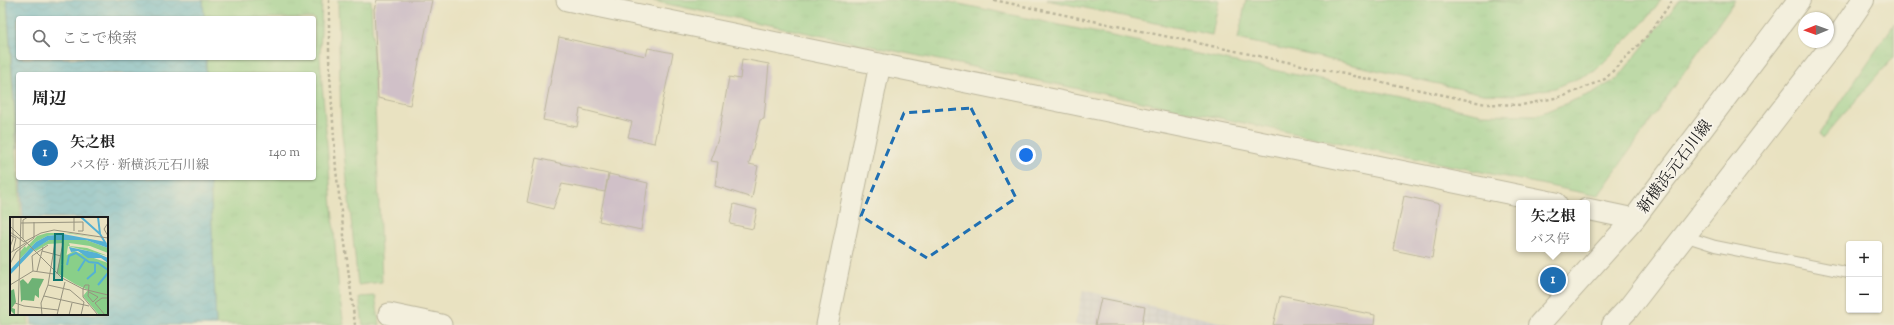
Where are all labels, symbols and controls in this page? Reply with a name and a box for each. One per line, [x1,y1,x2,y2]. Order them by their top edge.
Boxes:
north arrow [1798,12,1834,48]
search box [16,16,316,60]
icon: search [30,27,52,49]
text: ここで検索 [62,29,137,50]
text: 周辺 [32,88,66,112]
street label: 新横浜元石川線 [1633,116,1719,219]
text: 矢之根 [70,133,115,154]
text: 1 [43,144,47,162]
text: 140 m [269,144,300,162]
your location [1016,145,1036,165]
text: バス停 · 新横浜元石川線 [70,157,209,175]
popup [1516,200,1590,252]
text: 矢之根 [1530,207,1576,228]
inset map [10,217,108,315]
text: バス停 [1530,231,1570,249]
map controls [1846,241,1882,313]
button: + [1846,241,1882,277]
pin: 1 [1540,265,1566,295]
button: − [1846,277,1882,313]

